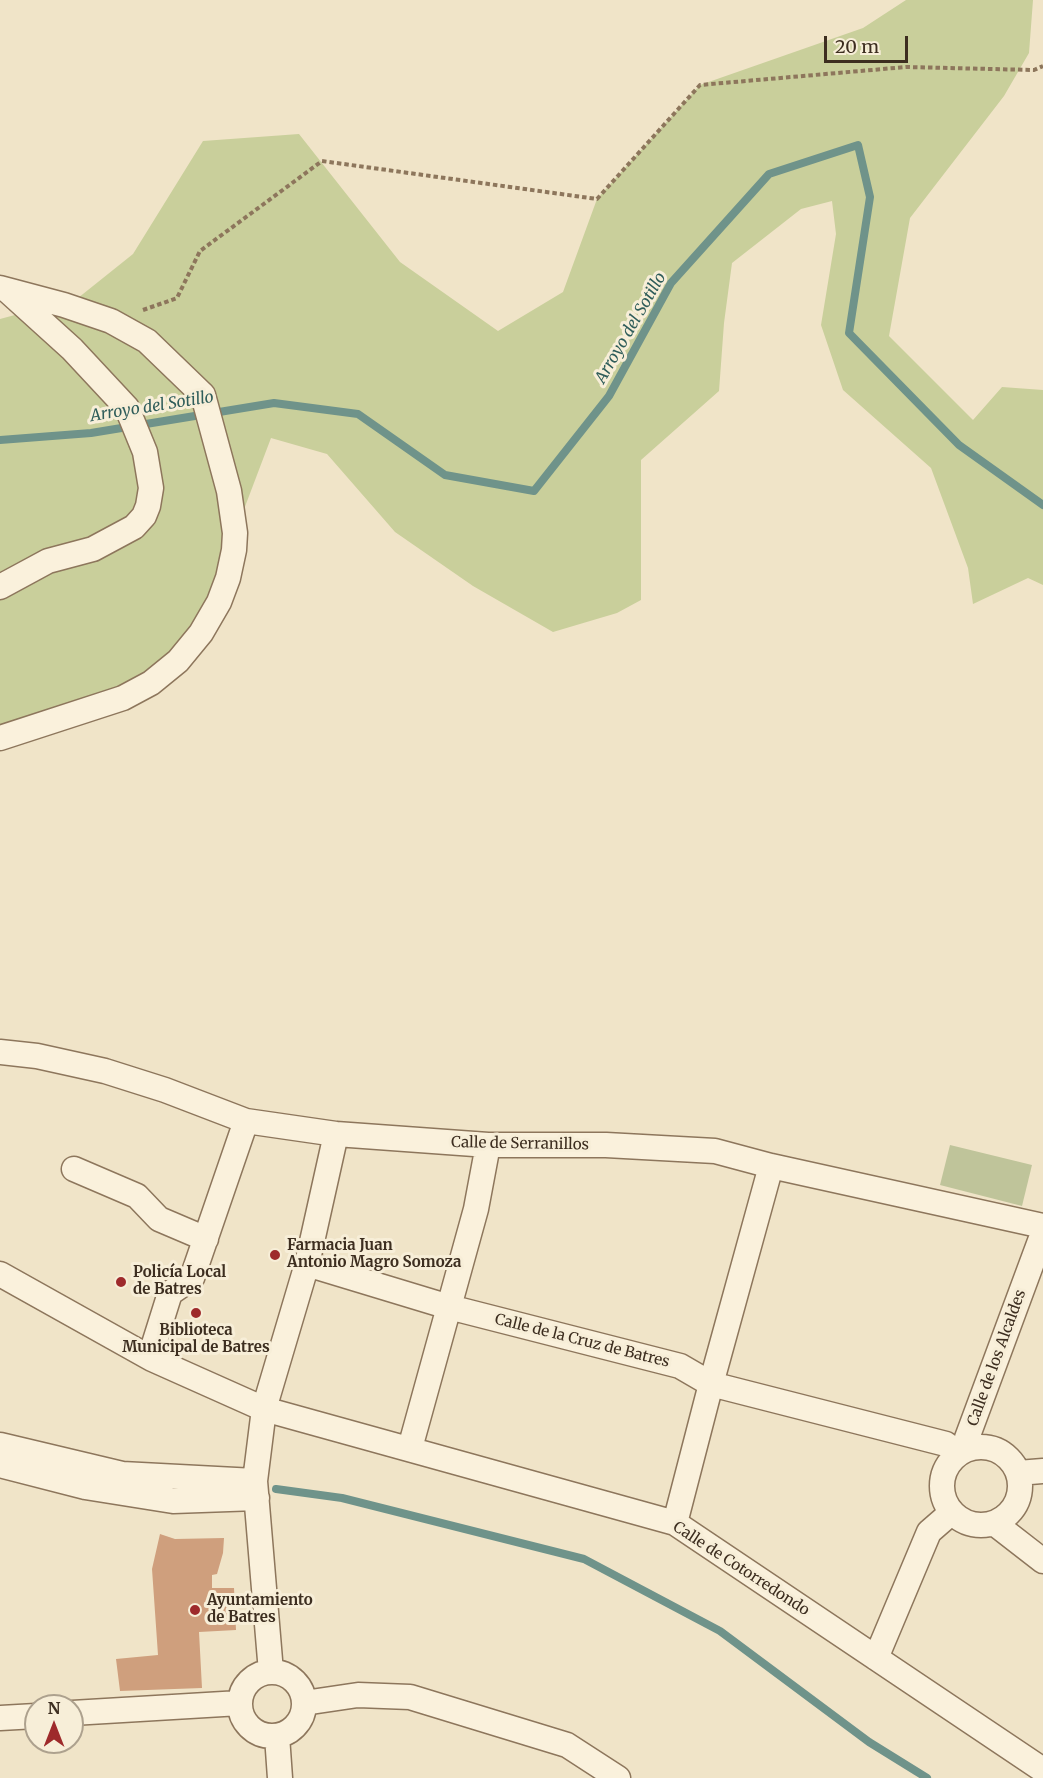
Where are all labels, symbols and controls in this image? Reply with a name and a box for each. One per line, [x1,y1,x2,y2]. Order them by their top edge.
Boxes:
scale bar [827,24,911,62]
text: 20 m [835,35,879,58]
water label: Arroyo del Sotillo [592,269,670,387]
water label: Arroyo del Sotillo [89,388,215,426]
street label: Calle de Serranillos [451,1134,589,1154]
place label: Farmacia Juan Antonio Magro Somoza [287,1237,461,1272]
marker: Farmacia Juan Antonio Magro Somoza [268,1248,282,1262]
place label: Policía Local de Batres [133,1264,226,1299]
marker: Policía Local de Batres [114,1275,128,1289]
street label: Calle de los Alcaldes [964,1287,1030,1429]
marker: Biblioteca Municipal de Batres [189,1306,203,1320]
street label: Calle de la Cruz de Batres [493,1311,671,1371]
place label: Biblioteca Municipal de Batres [122,1322,270,1357]
street label: Calle de Cotorredondo [670,1518,812,1620]
place label: Ayuntamiento de Batres [207,1592,313,1627]
marker: Ayuntamiento de Batres [188,1603,202,1617]
north arrow [24,1694,84,1754]
text: N [48,1698,60,1718]

